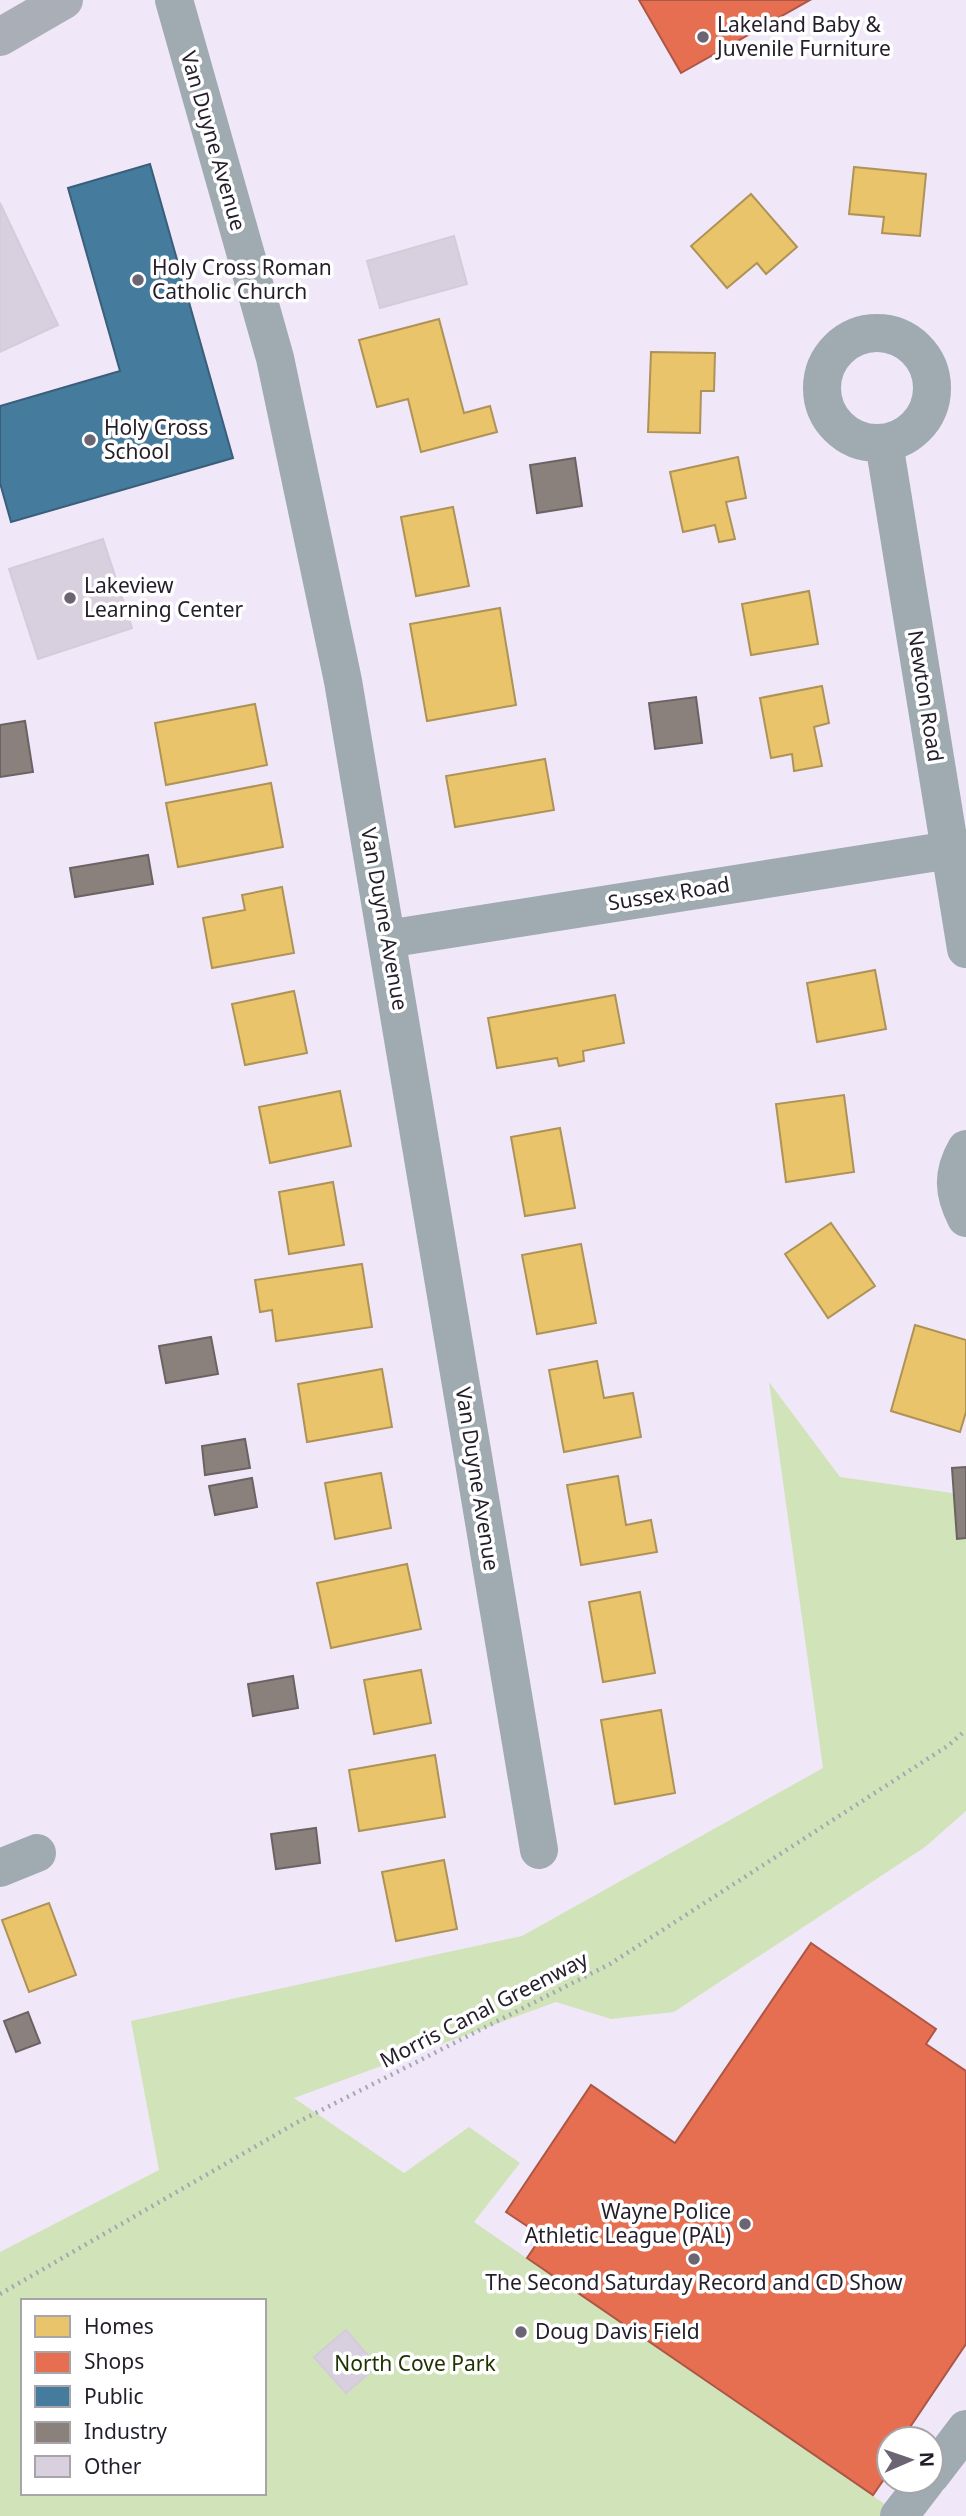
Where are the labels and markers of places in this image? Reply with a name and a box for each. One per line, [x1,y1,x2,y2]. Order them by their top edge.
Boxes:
place label: Lakeland Baby & Juvenile Furniture [715,10,891,62]
marker: Lakeland Baby & Juvenile Furniture [695,29,711,45]
place label: Holy Cross Roman Catholic Church [152,253,332,305]
marker: Holy Cross Roman Catholic Church [130,272,146,288]
place label: Holy Cross School [104,413,208,465]
marker: Holy Cross School [82,432,98,448]
place label: Lakeview Learning Center [84,571,244,623]
marker: Lakeview Learning Center [62,590,78,606]
place label: Wayne Police Athletic League (PAL) [525,2197,731,2249]
marker: Wayne Police Athletic League (PAL) [737,2216,753,2232]
marker: The Second Saturday Record and CD Show [686,2251,702,2267]
place label: The Second Saturday Record and CD Show [485,2268,903,2296]
place label: Doug Davis Field [535,2317,700,2345]
marker: Doug Davis Field [513,2324,529,2340]

